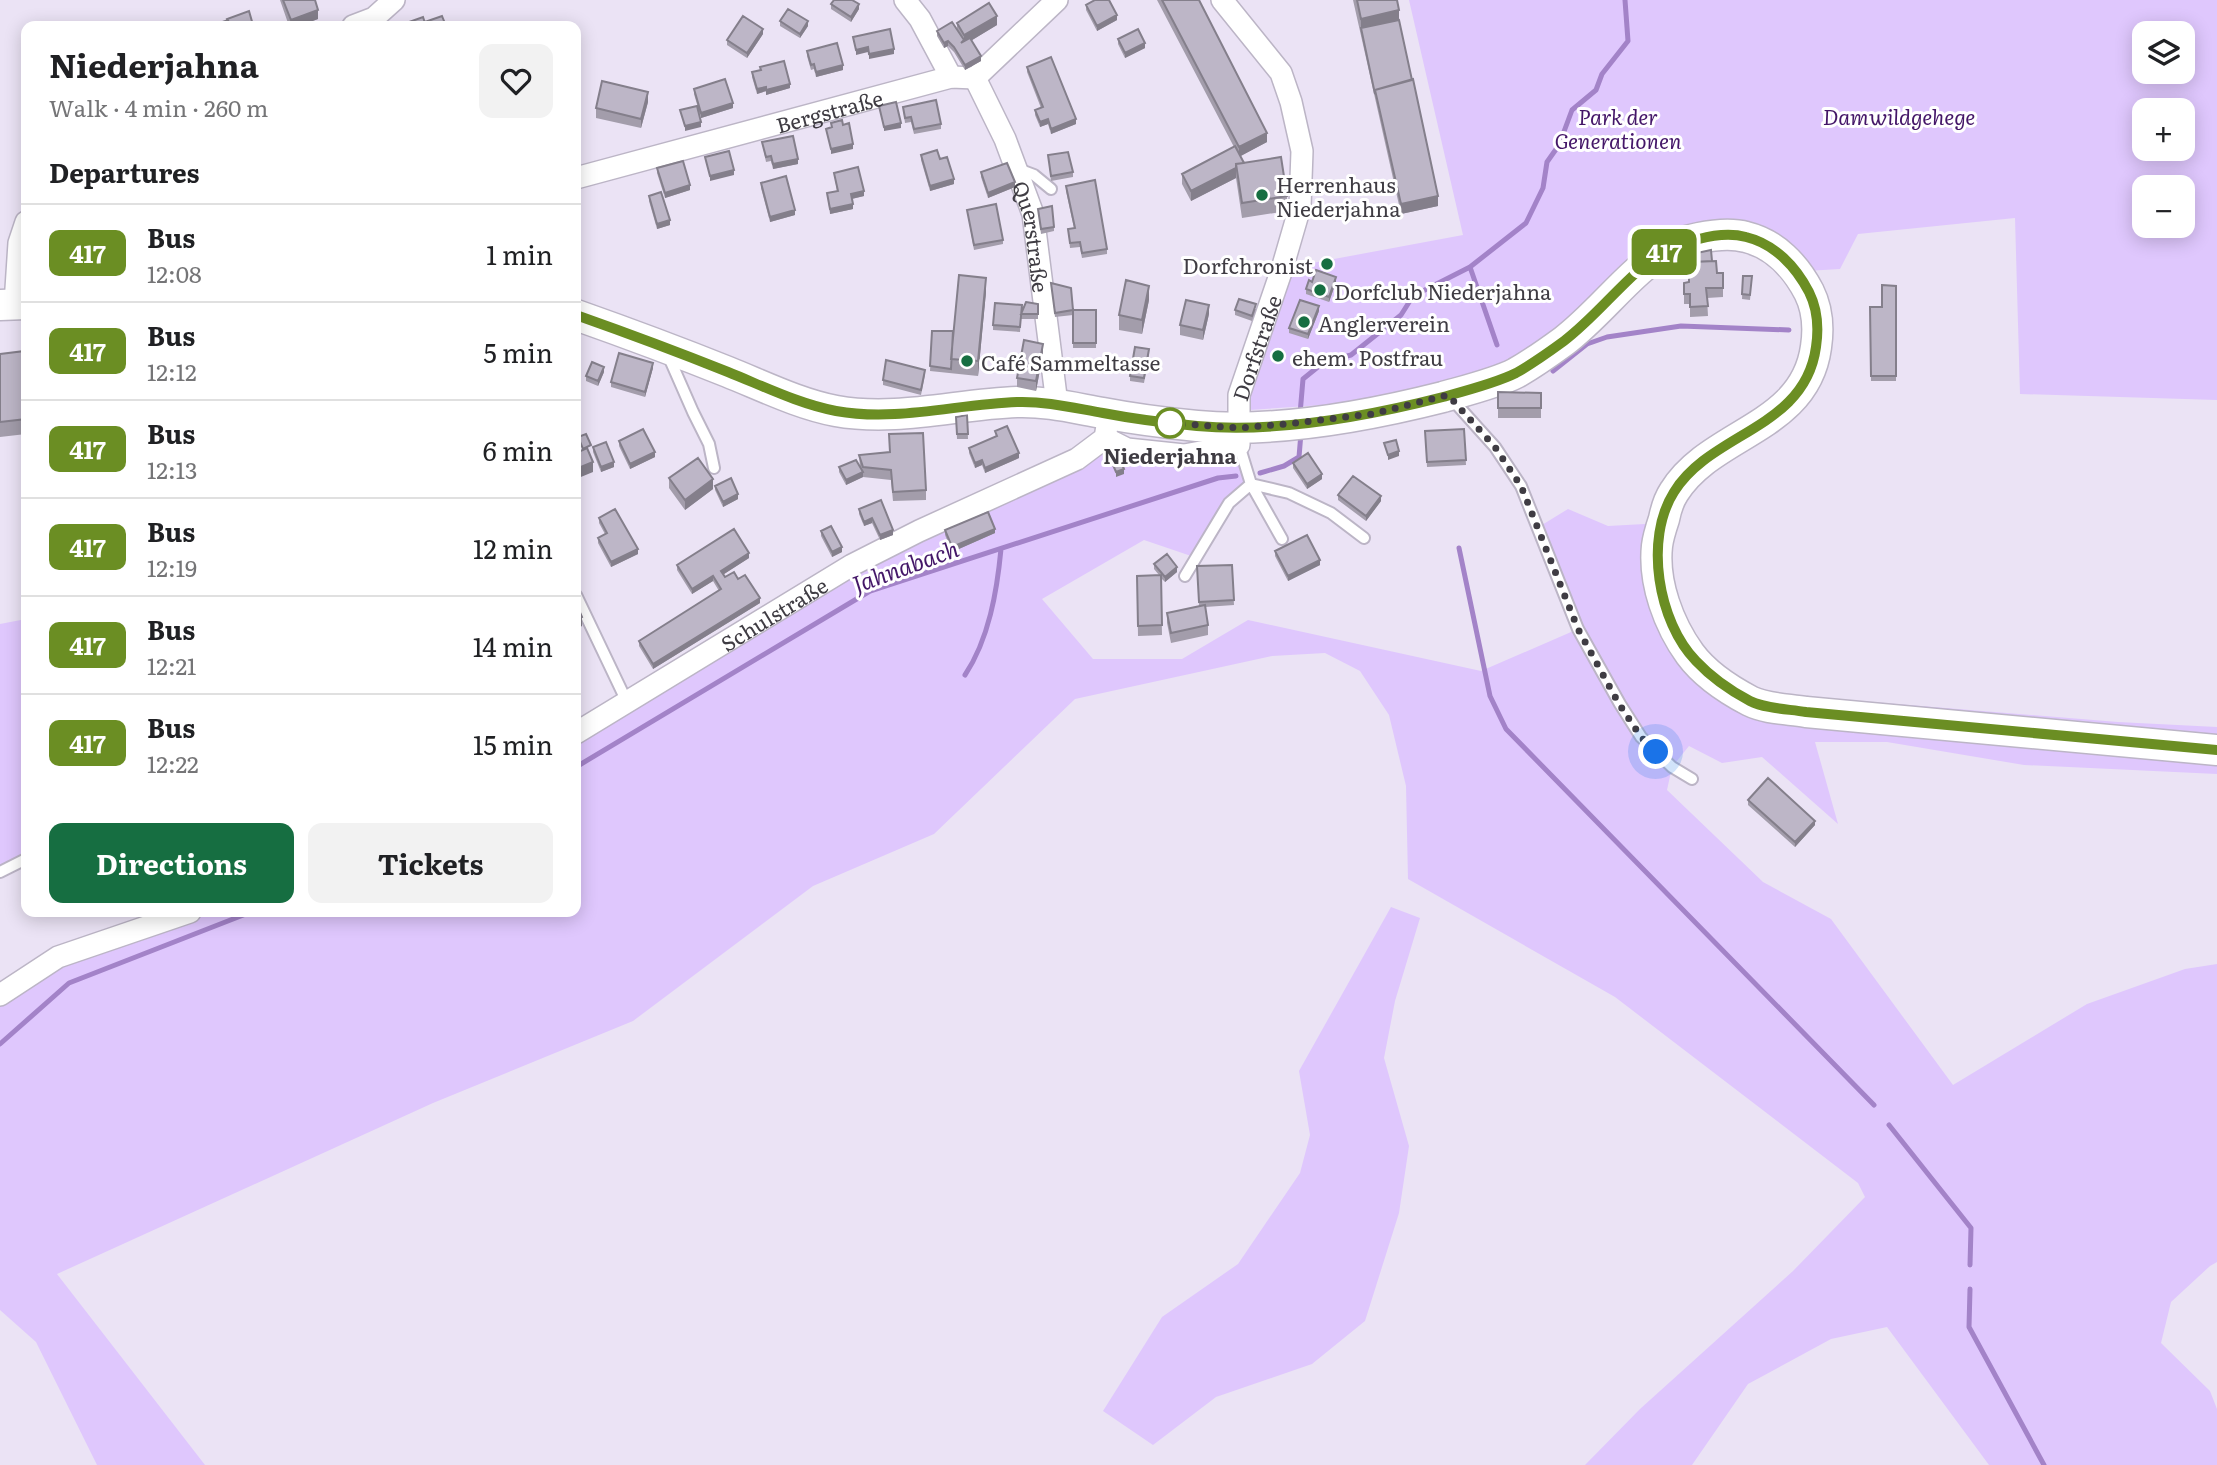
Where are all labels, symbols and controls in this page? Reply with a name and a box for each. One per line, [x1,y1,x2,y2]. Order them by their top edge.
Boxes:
map controls [2132,21,2195,238]
button: layers [2132,21,2195,84]
text: Niederjahna [49,39,259,88]
button: heart [479,44,553,118]
street label: Bergstraße [772,81,886,139]
text: Walk · 4 min · 260 m [49,90,268,124]
button: + [2132,98,2195,161]
park label: Park der Generationen [1554,100,1682,155]
park label: Damwildgehege [1823,100,1975,131]
text: Departures [49,152,200,191]
place label: Herrenhaus Niederjahna [1276,168,1401,223]
button: − [2132,175,2195,238]
street label: Querstraße [1006,176,1058,294]
marker: Herrenhaus Niederjahna [1254,187,1270,203]
text: Bus [147,217,195,256]
line badge: 417 [1624,229,1704,275]
text: 1 min [486,234,553,273]
text: 417 [1646,234,1682,269]
text: 417 [69,235,106,270]
place label: Dorfchronist [1182,249,1314,280]
text: 12:08 [147,256,202,290]
marker: Dorfchronist [1319,256,1335,272]
place label: Dorfclub Niederjahna [1334,275,1552,306]
marker: Dorfclub Niederjahna [1312,282,1328,298]
street label: Dorfstraße [1223,290,1288,404]
place label: Anglerverein [1318,307,1450,338]
marker: Anglerverein [1296,314,1312,330]
text: Bus [147,315,195,354]
text: 5 min [484,332,553,371]
text: 417 [69,333,106,368]
place label: ehem. Postfrau [1292,341,1443,372]
place label: Café Sammeltasse [981,346,1160,377]
marker: ehem. Postfrau [1270,348,1286,364]
marker: Café Sammeltasse [959,353,975,369]
text: 12:12 [147,354,197,388]
marker: Niederjahna [1155,408,1185,438]
text: Bus [147,413,195,452]
text: 6 min [483,430,553,469]
text: 417 [69,431,106,466]
place label: Niederjahna [1103,439,1238,470]
text: 12:13 [147,452,198,486]
text: Bus [147,511,195,550]
text: 12 min [473,528,553,567]
text: 417 [69,529,106,564]
water label: Jahnabach [847,530,963,600]
text: 12:19 [147,550,197,584]
street label: Schulstraße [714,568,833,657]
text: Bus [147,609,195,648]
text: 14 min [473,626,553,665]
text: 417 [69,627,106,662]
text: 12:21 [147,648,196,682]
text: Bus [147,707,195,746]
text: 15 min [473,724,553,763]
text: 417 [69,725,106,760]
your location [1638,734,1673,769]
text: 12:22 [147,746,199,780]
button: Directions [49,823,294,903]
button: Tickets [308,823,553,903]

